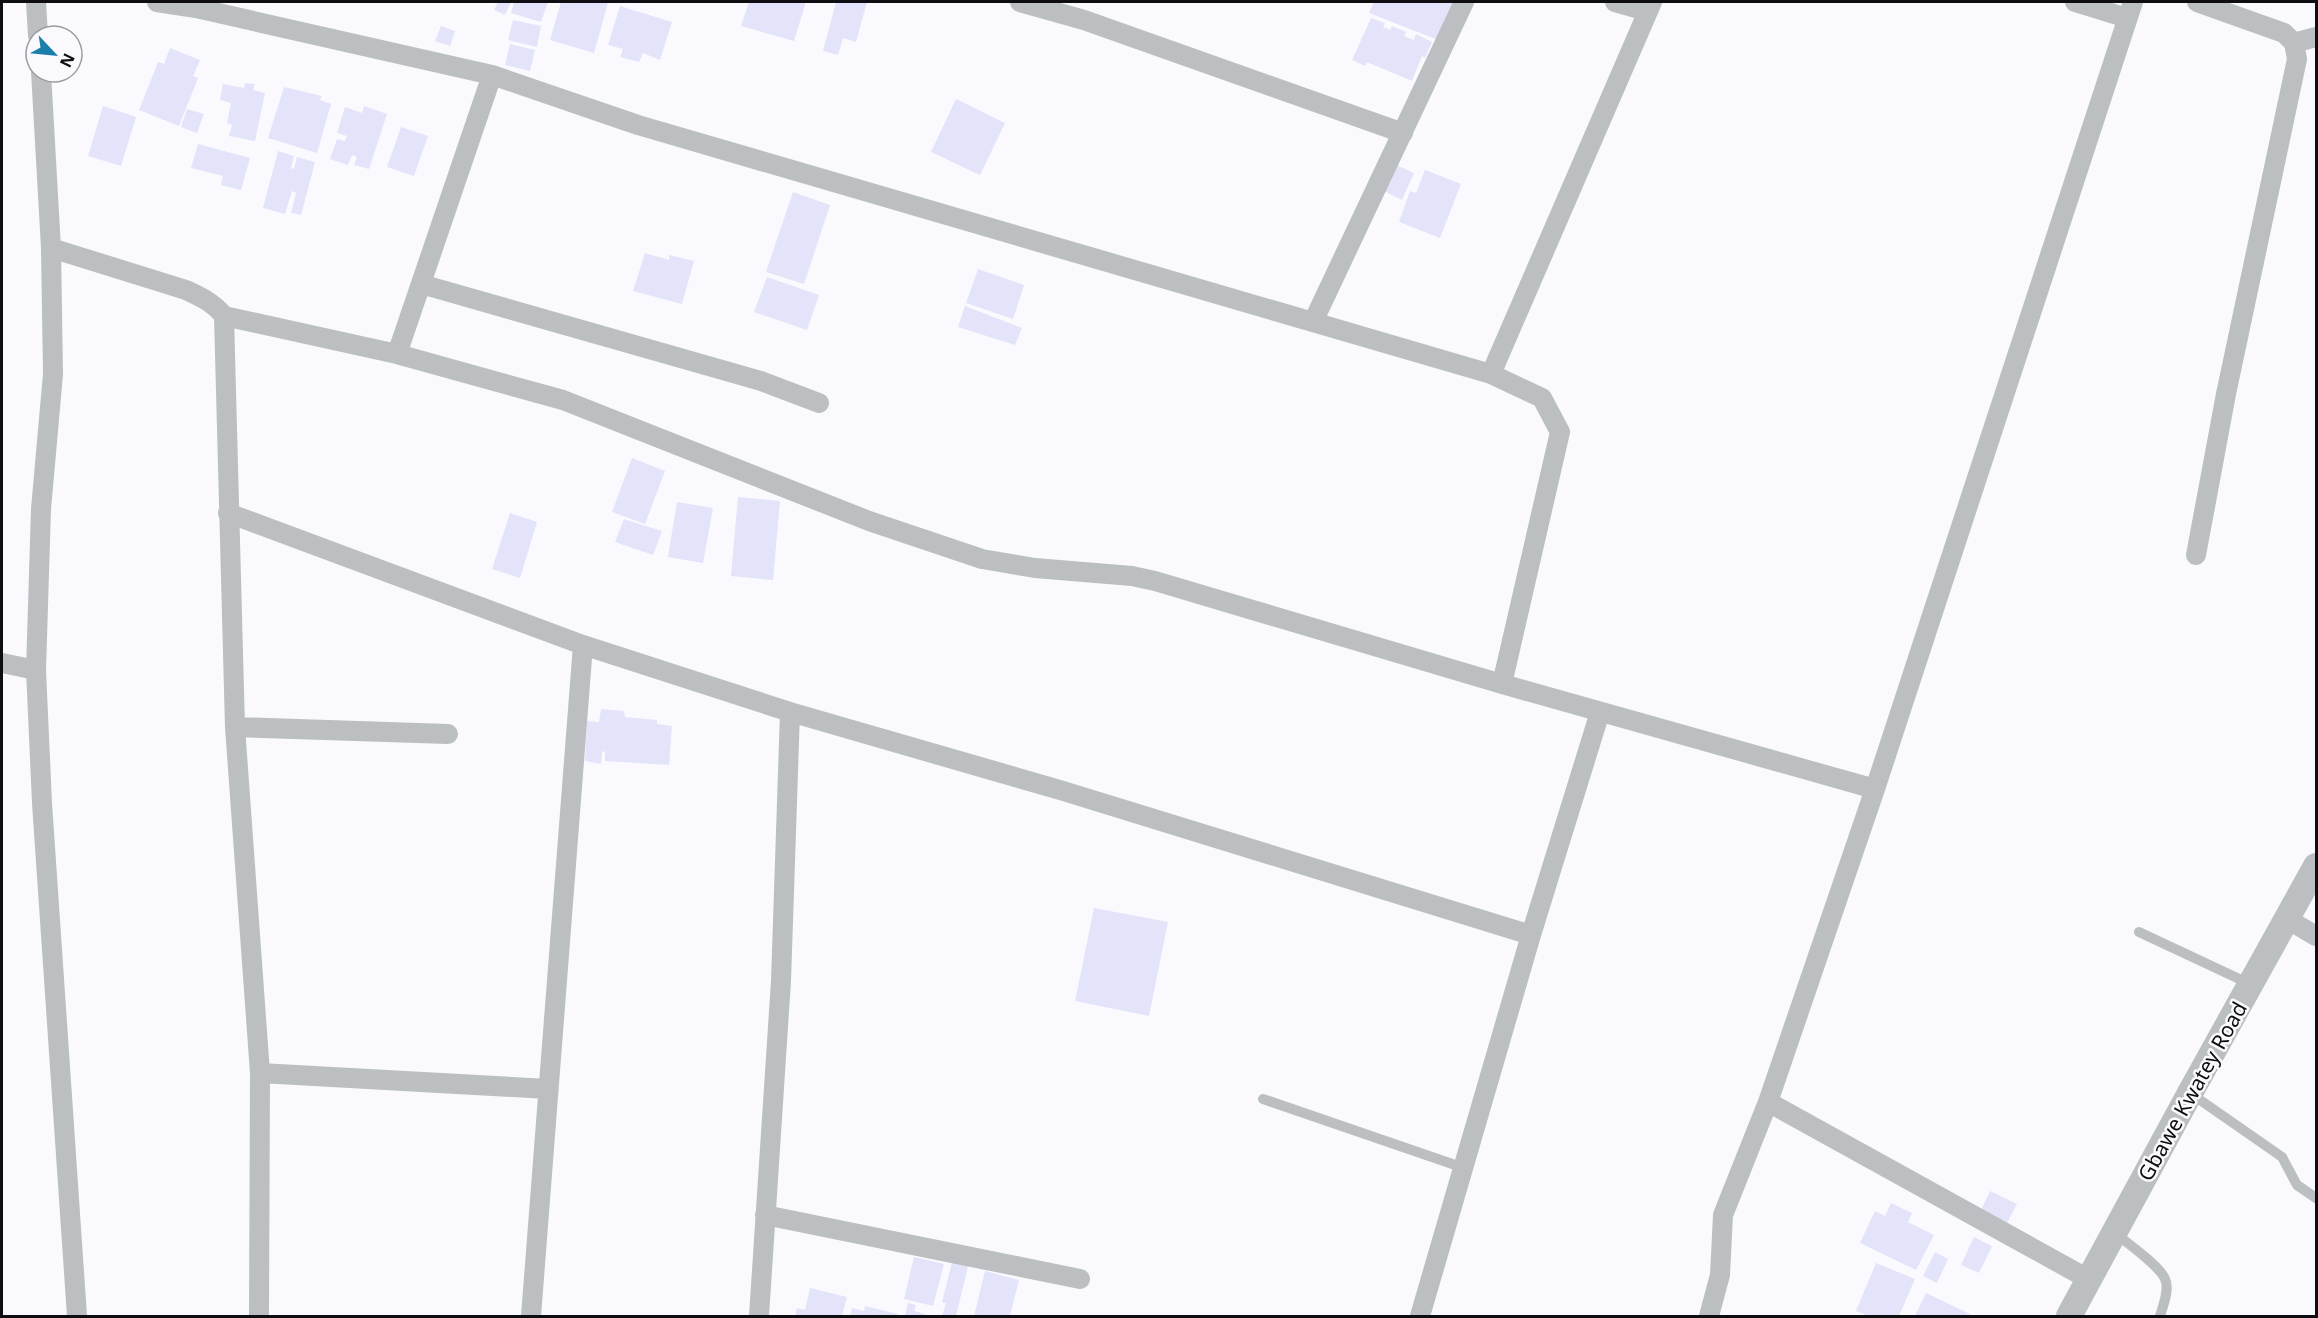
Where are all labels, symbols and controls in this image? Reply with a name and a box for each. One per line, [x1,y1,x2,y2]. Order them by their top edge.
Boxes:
north arrow [24,24,84,84]
text: N [55,50,80,71]
street label: Gbawe Kwatey Road [2131,996,2253,1186]

